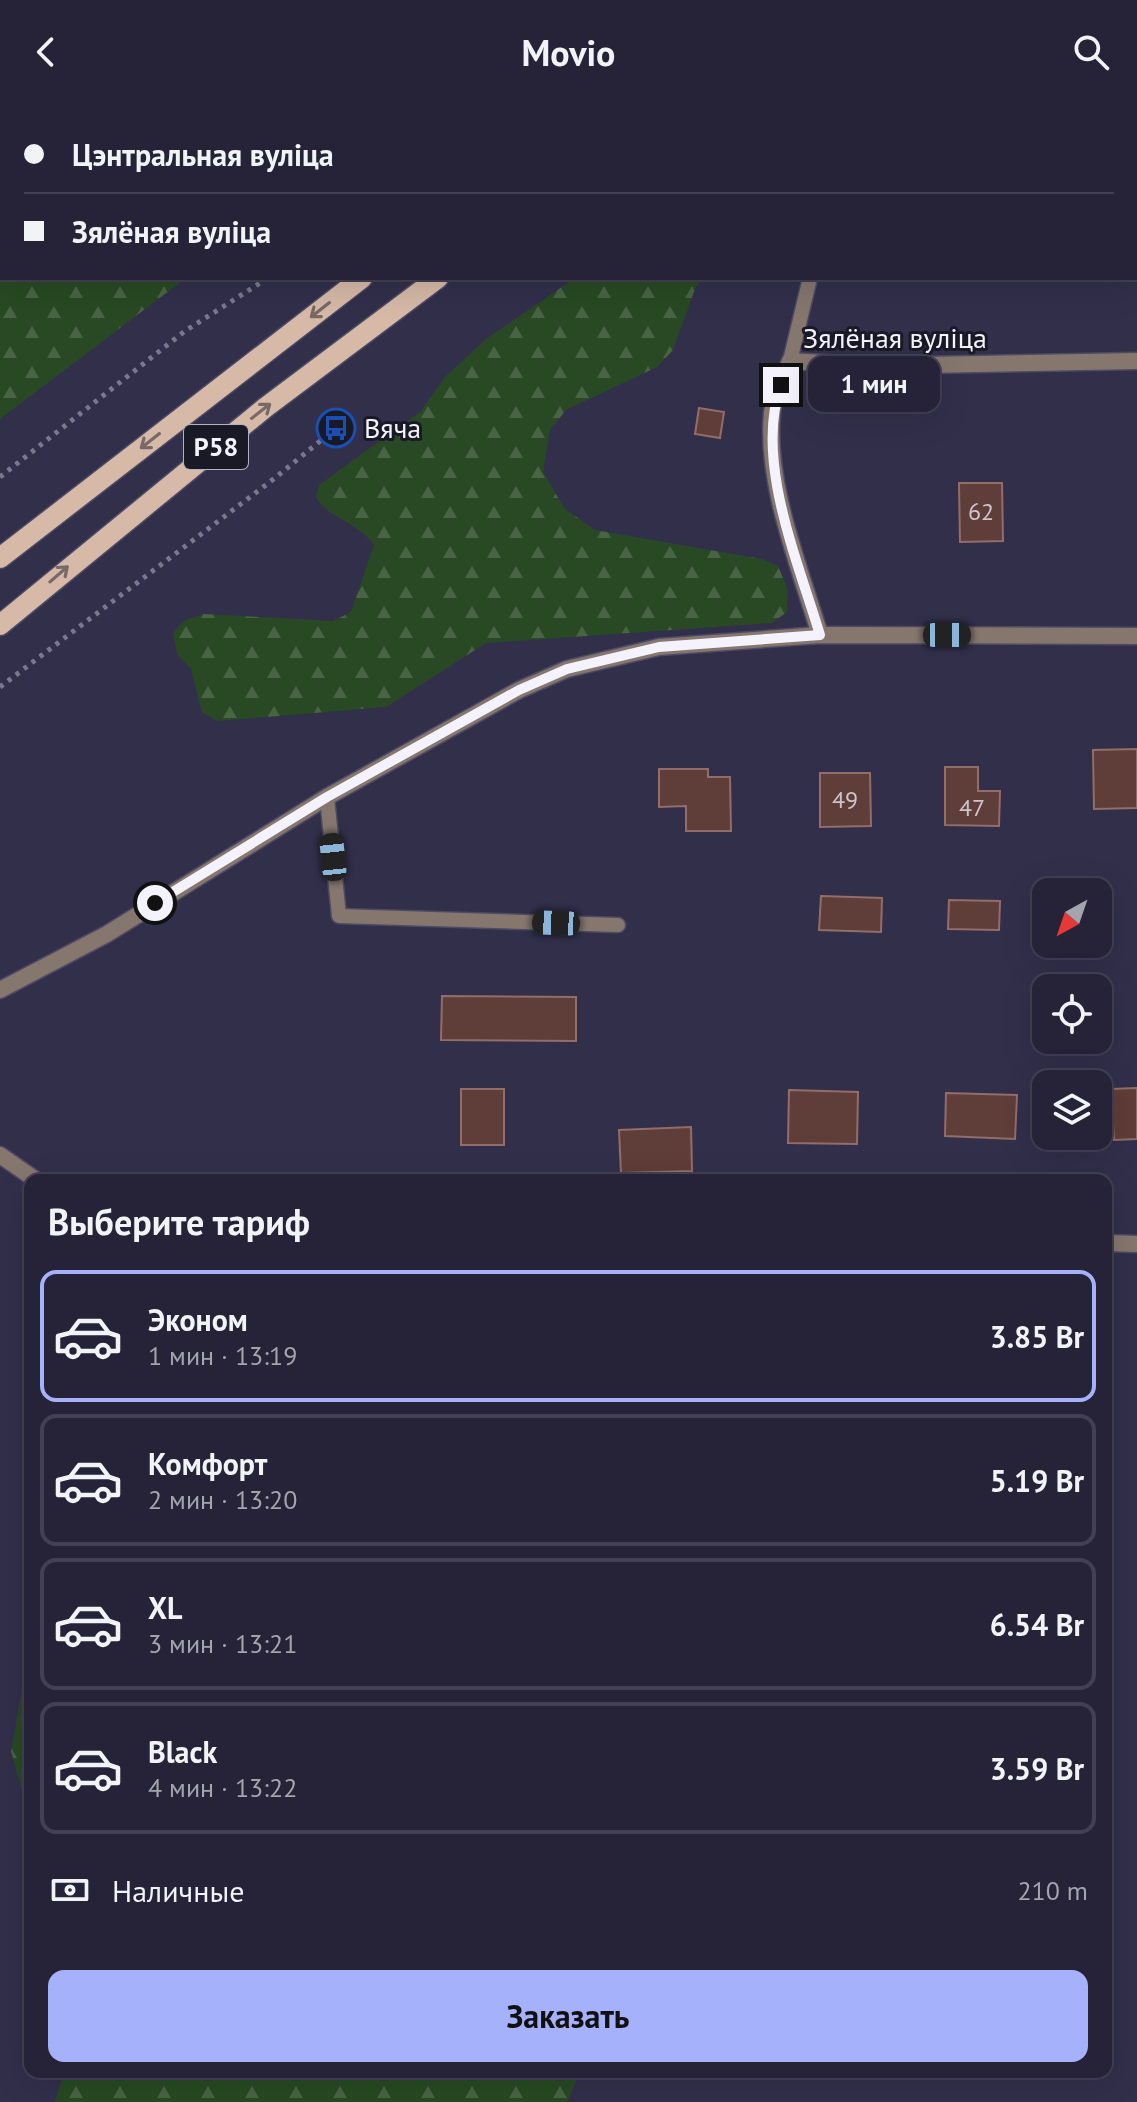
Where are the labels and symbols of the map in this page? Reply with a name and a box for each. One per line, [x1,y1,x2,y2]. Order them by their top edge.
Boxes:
one-way arrow [310,302,332,319]
street label: Зялёная вуліца [803,319,987,356]
callout: 1 мин [809,357,941,413]
route end [763,367,799,403]
one-way arrow [250,402,271,419]
bus stop icon: Вяча [315,407,357,449]
place label: Вяча [364,409,421,446]
road number: Р58 [184,425,248,469]
one-way arrow [140,433,161,450]
house number: 62 [968,496,994,527]
one-way arrow [49,565,69,583]
car [923,623,971,647]
house number: 49 [832,784,858,815]
house number: 47 [959,792,985,823]
car [319,832,347,882]
north arrow [1032,878,1112,958]
route start [137,885,173,921]
car [532,910,580,936]

